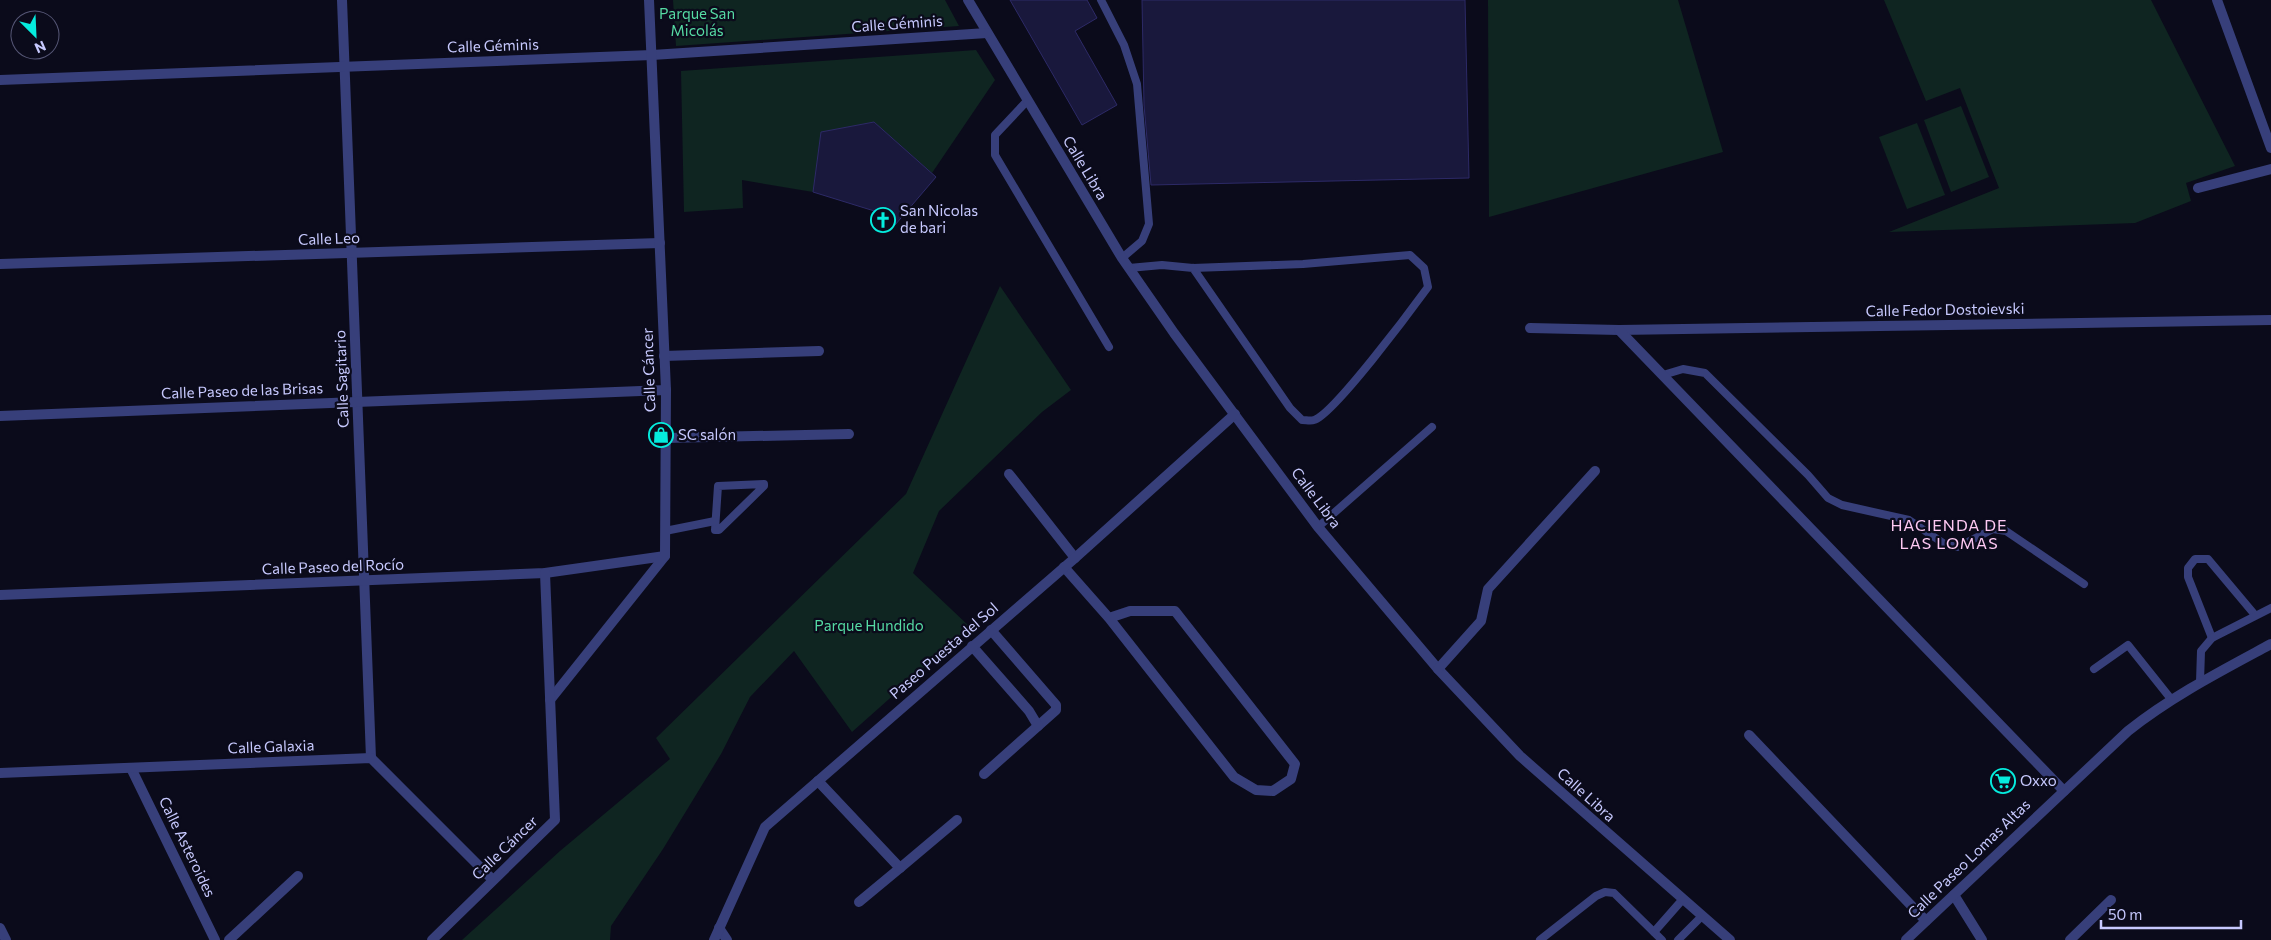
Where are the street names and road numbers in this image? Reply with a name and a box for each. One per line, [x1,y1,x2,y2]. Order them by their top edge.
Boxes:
street label: Calle Géminis [851,11,943,35]
street label: Calle Géminis [447,34,539,56]
street label: Calle Libra [1060,132,1112,203]
street label: Calle Leo [298,228,360,248]
street label: Calle Fedor Dostoievski [1865,299,2025,319]
street label: Calle Cáncer [638,327,658,413]
street label: Calle Sagitario [330,330,352,428]
street label: Calle Paseo de las Brisas [161,378,323,402]
street label: Calle Libra [1288,463,1346,531]
street label: Calle Paseo del Rocío [262,555,404,577]
street label: Paseo Puesta del Sol [885,598,1001,702]
street label: Calle Galaxia [227,735,315,757]
street label: Calle Libra [1554,764,1619,825]
street label: Calle Asteroides [156,793,220,900]
street label: Calle Paseo Lomas Altas [1903,795,2033,922]
street label: Calle Cáncer [468,811,541,883]

